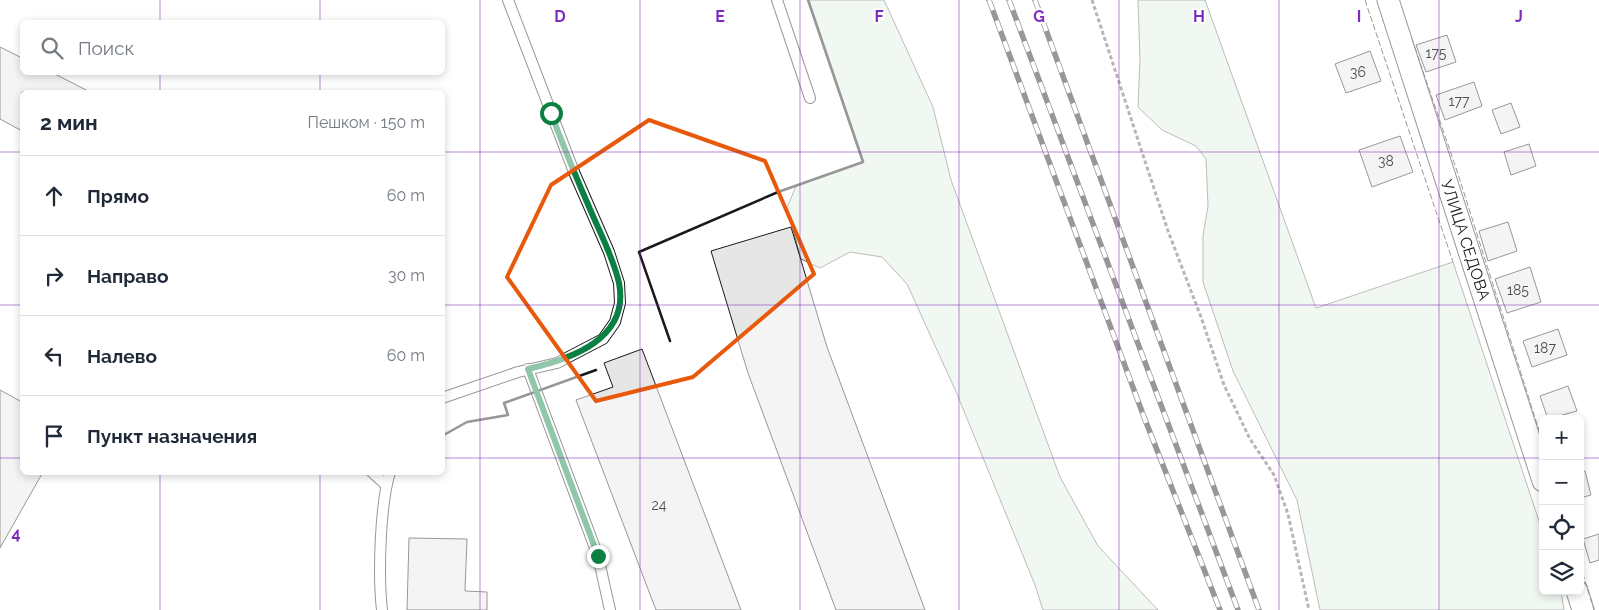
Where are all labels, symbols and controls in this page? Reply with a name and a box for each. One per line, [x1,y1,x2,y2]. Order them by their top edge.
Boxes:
text: D [554,7,566,26]
text: E [715,7,725,26]
text: F [874,7,884,26]
text: G [1033,7,1045,26]
text: H [1193,7,1205,26]
text: I [1357,7,1361,26]
text: J [1515,7,1523,26]
search box [20,20,445,75]
icon: search [38,34,66,62]
text: Поиск [78,37,134,59]
house number: 175 [1426,45,1447,61]
house number: 36 [1350,64,1366,80]
house number: 177 [1449,93,1470,109]
route start [540,102,563,125]
text: 2 мин [40,110,98,135]
text: Пешком · 150 m [307,113,425,132]
house number: 38 [1378,153,1394,169]
street label: УЛИЦА СЕДОВА [1437,177,1494,303]
icon: ahead [40,182,68,210]
text: Прямо [87,185,149,207]
text: 60 m [387,186,425,205]
icon: right [40,262,68,290]
text: Направо [87,265,168,287]
text: 30 m [388,266,425,285]
house number: 185 [1507,282,1529,298]
house number: 187 [1534,340,1556,356]
icon: left [40,342,68,370]
text: Налево [87,345,157,367]
text: 60 m [387,346,425,365]
map controls [1539,415,1584,595]
button: + [1539,415,1584,460]
icon: arrive [40,422,68,450]
text: Пункт назначения [87,425,257,447]
button: − [1539,460,1584,505]
house number: 24 [652,497,667,513]
button: locate [1539,505,1584,550]
text: 4 [11,524,21,543]
route end [587,545,610,568]
button: layers [1539,550,1584,595]

